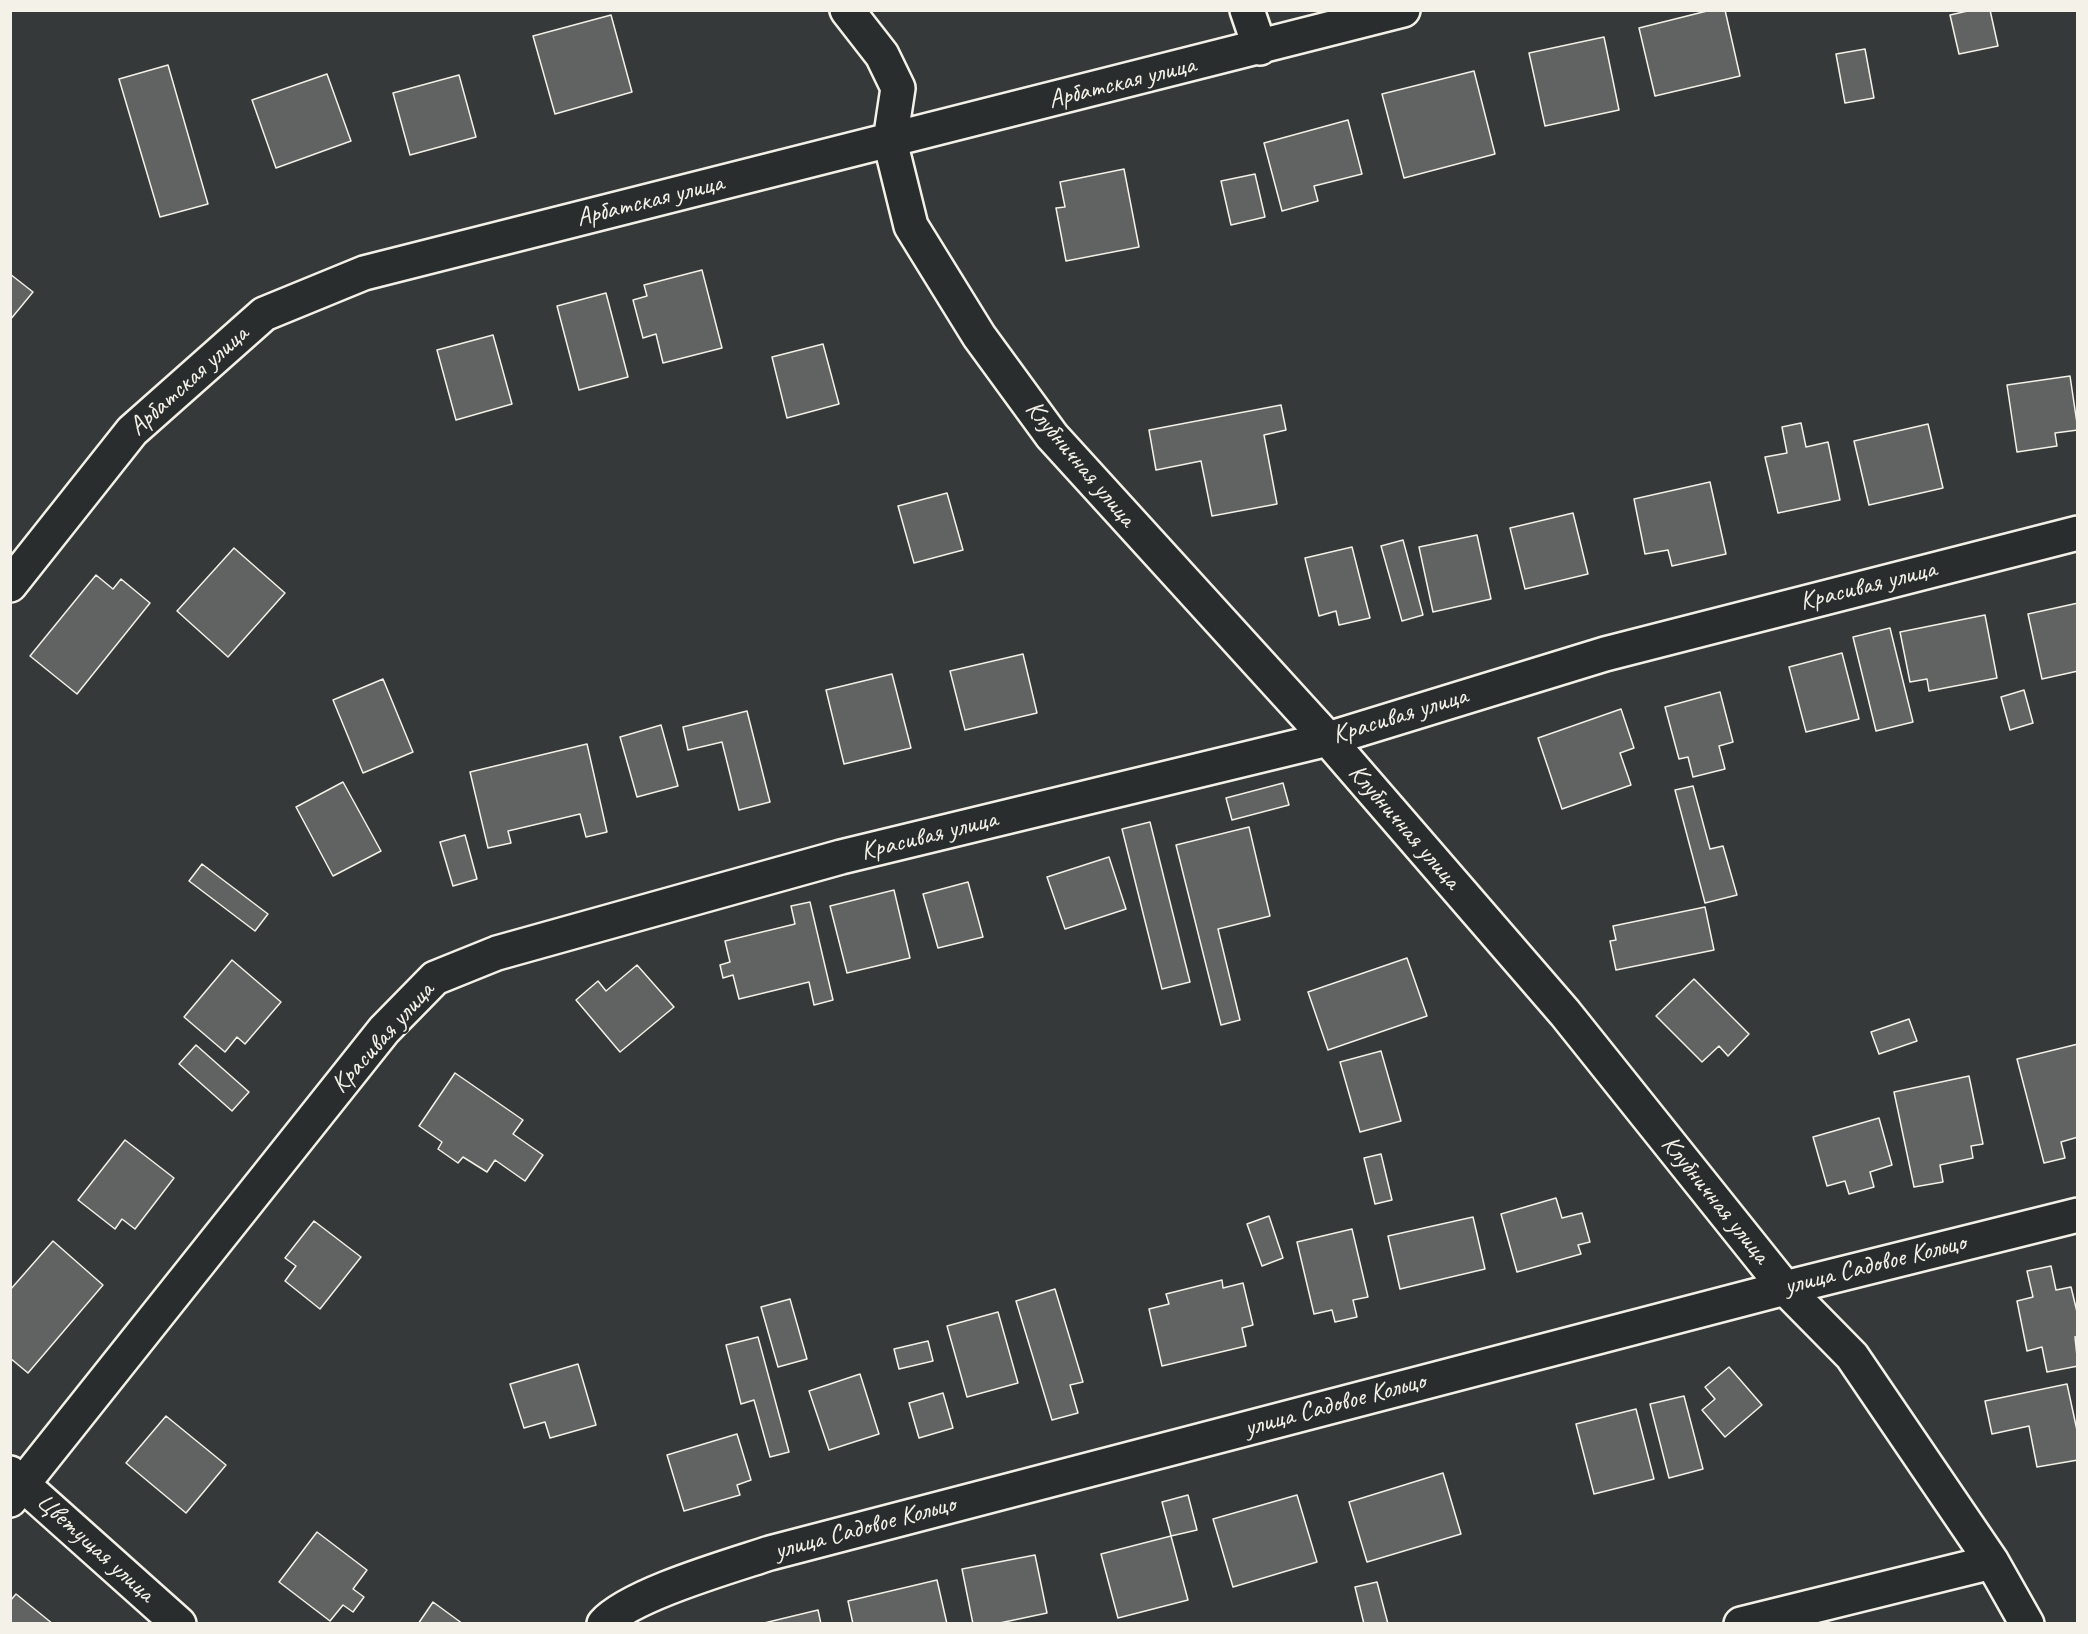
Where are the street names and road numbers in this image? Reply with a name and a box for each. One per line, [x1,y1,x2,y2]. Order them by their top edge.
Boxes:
street label: Арбатская улица [1045,50,1199,116]
street label: Арбатская улица [573,168,727,234]
street label: Арбатская улица [123,319,255,443]
street label: Клубничная улица [1018,394,1142,534]
street label: Красивая улица [1797,554,1939,618]
street label: Красивая улица [1329,681,1471,751]
street label: Клубничная улица [1341,758,1467,896]
street label: Красивая улица [858,804,1000,868]
street label: Красивая улица [325,976,441,1100]
street label: Клубничная улица [1654,1130,1776,1270]
street label: улица Садовое Кольцо [1781,1227,1969,1303]
street label: улица Садовое Кольцо [1241,1366,1429,1444]
street label: Цветущая улица [29,1487,161,1609]
street label: улица Садовое Кольцо [771,1489,959,1567]

